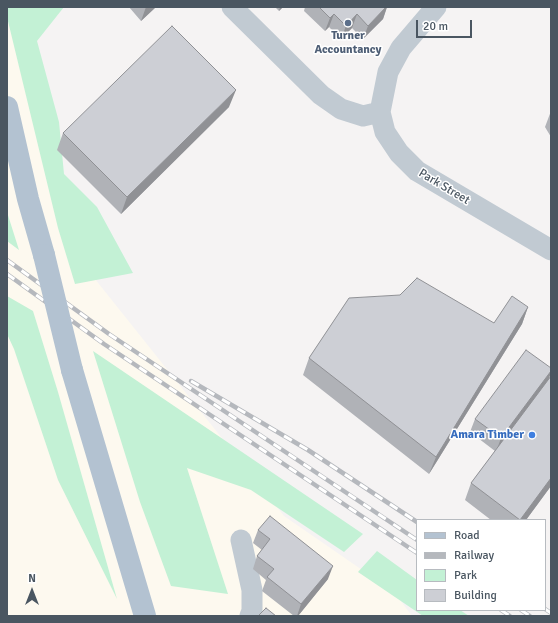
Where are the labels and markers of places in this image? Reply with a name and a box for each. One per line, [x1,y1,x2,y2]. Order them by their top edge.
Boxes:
marker: Turner Accountancy [343,18,353,28]
place label: Turner Accountancy [314,29,382,57]
place label: Amara Timber [451,428,524,442]
marker: Amara Timber [527,430,537,440]

